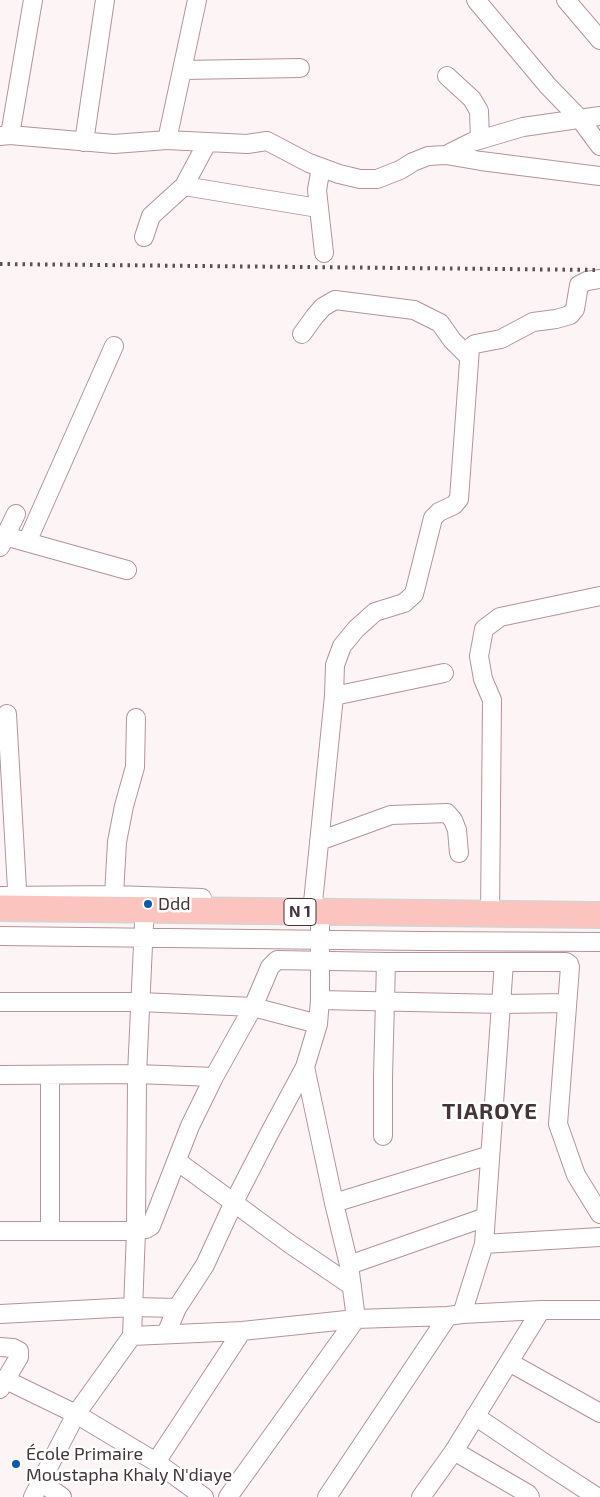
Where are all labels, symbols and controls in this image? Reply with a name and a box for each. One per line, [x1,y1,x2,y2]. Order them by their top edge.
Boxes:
place label: Ddd [158,893,191,915]
marker: Ddd [142,898,154,910]
road number: N 1 [284,899,316,926]
district label: TIAROYE [441,1099,539,1125]
place label: École Primaire Moustapha Khaly N'diaye [26,1443,232,1486]
marker: École Primaire Moustapha Khaly N'diaye [10,1458,22,1470]

